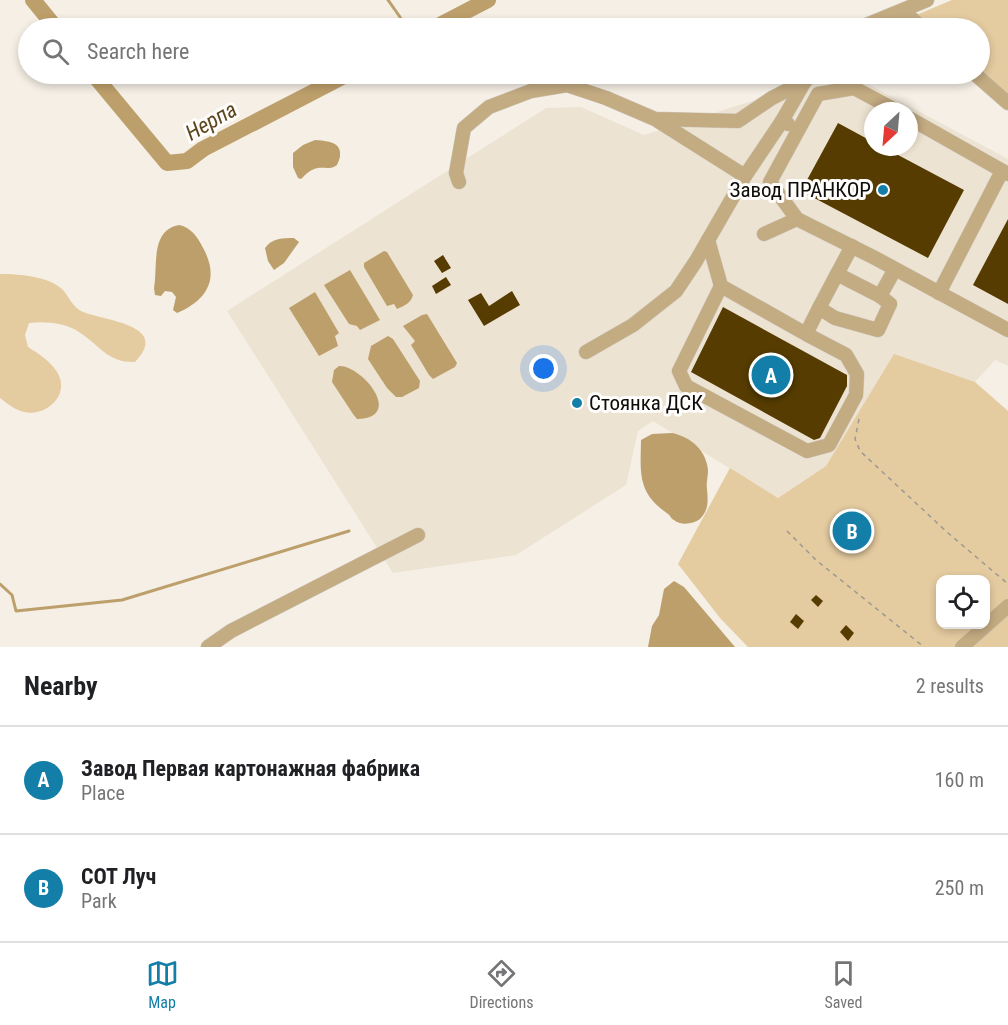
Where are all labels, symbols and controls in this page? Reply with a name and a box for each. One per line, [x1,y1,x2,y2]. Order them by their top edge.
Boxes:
search box [18,18,990,84]
icon: search [39,35,72,68]
text: Search here [87,39,189,64]
water label: Нерпа [181,96,241,146]
north arrow [864,102,918,156]
place label: Завод ПРАНКОР [730,178,871,202]
marker: Завод ПРАНКОР [876,183,890,197]
pin: A [752,352,790,398]
your location [529,354,558,383]
place label: Стоянка ДСК [589,391,703,415]
marker: Стоянка ДСК [570,396,584,410]
pin: B [832,508,872,554]
map controls [936,575,990,629]
button: locate [936,575,990,629]
text: Nearby [24,671,98,701]
text: 2 results [916,674,984,698]
text: Завод Первая картонажная фабрика [81,756,420,781]
text: A [38,768,49,792]
text: 160 m [935,768,984,792]
text: Place [81,781,125,805]
text: СОТ Луч [81,864,156,889]
text: B [38,876,49,900]
text: 250 m [935,876,984,900]
text: Park [81,889,117,913]
tab: Map [146,957,179,1012]
tab: Directions [470,957,533,1012]
tab: Saved [824,957,862,1012]

